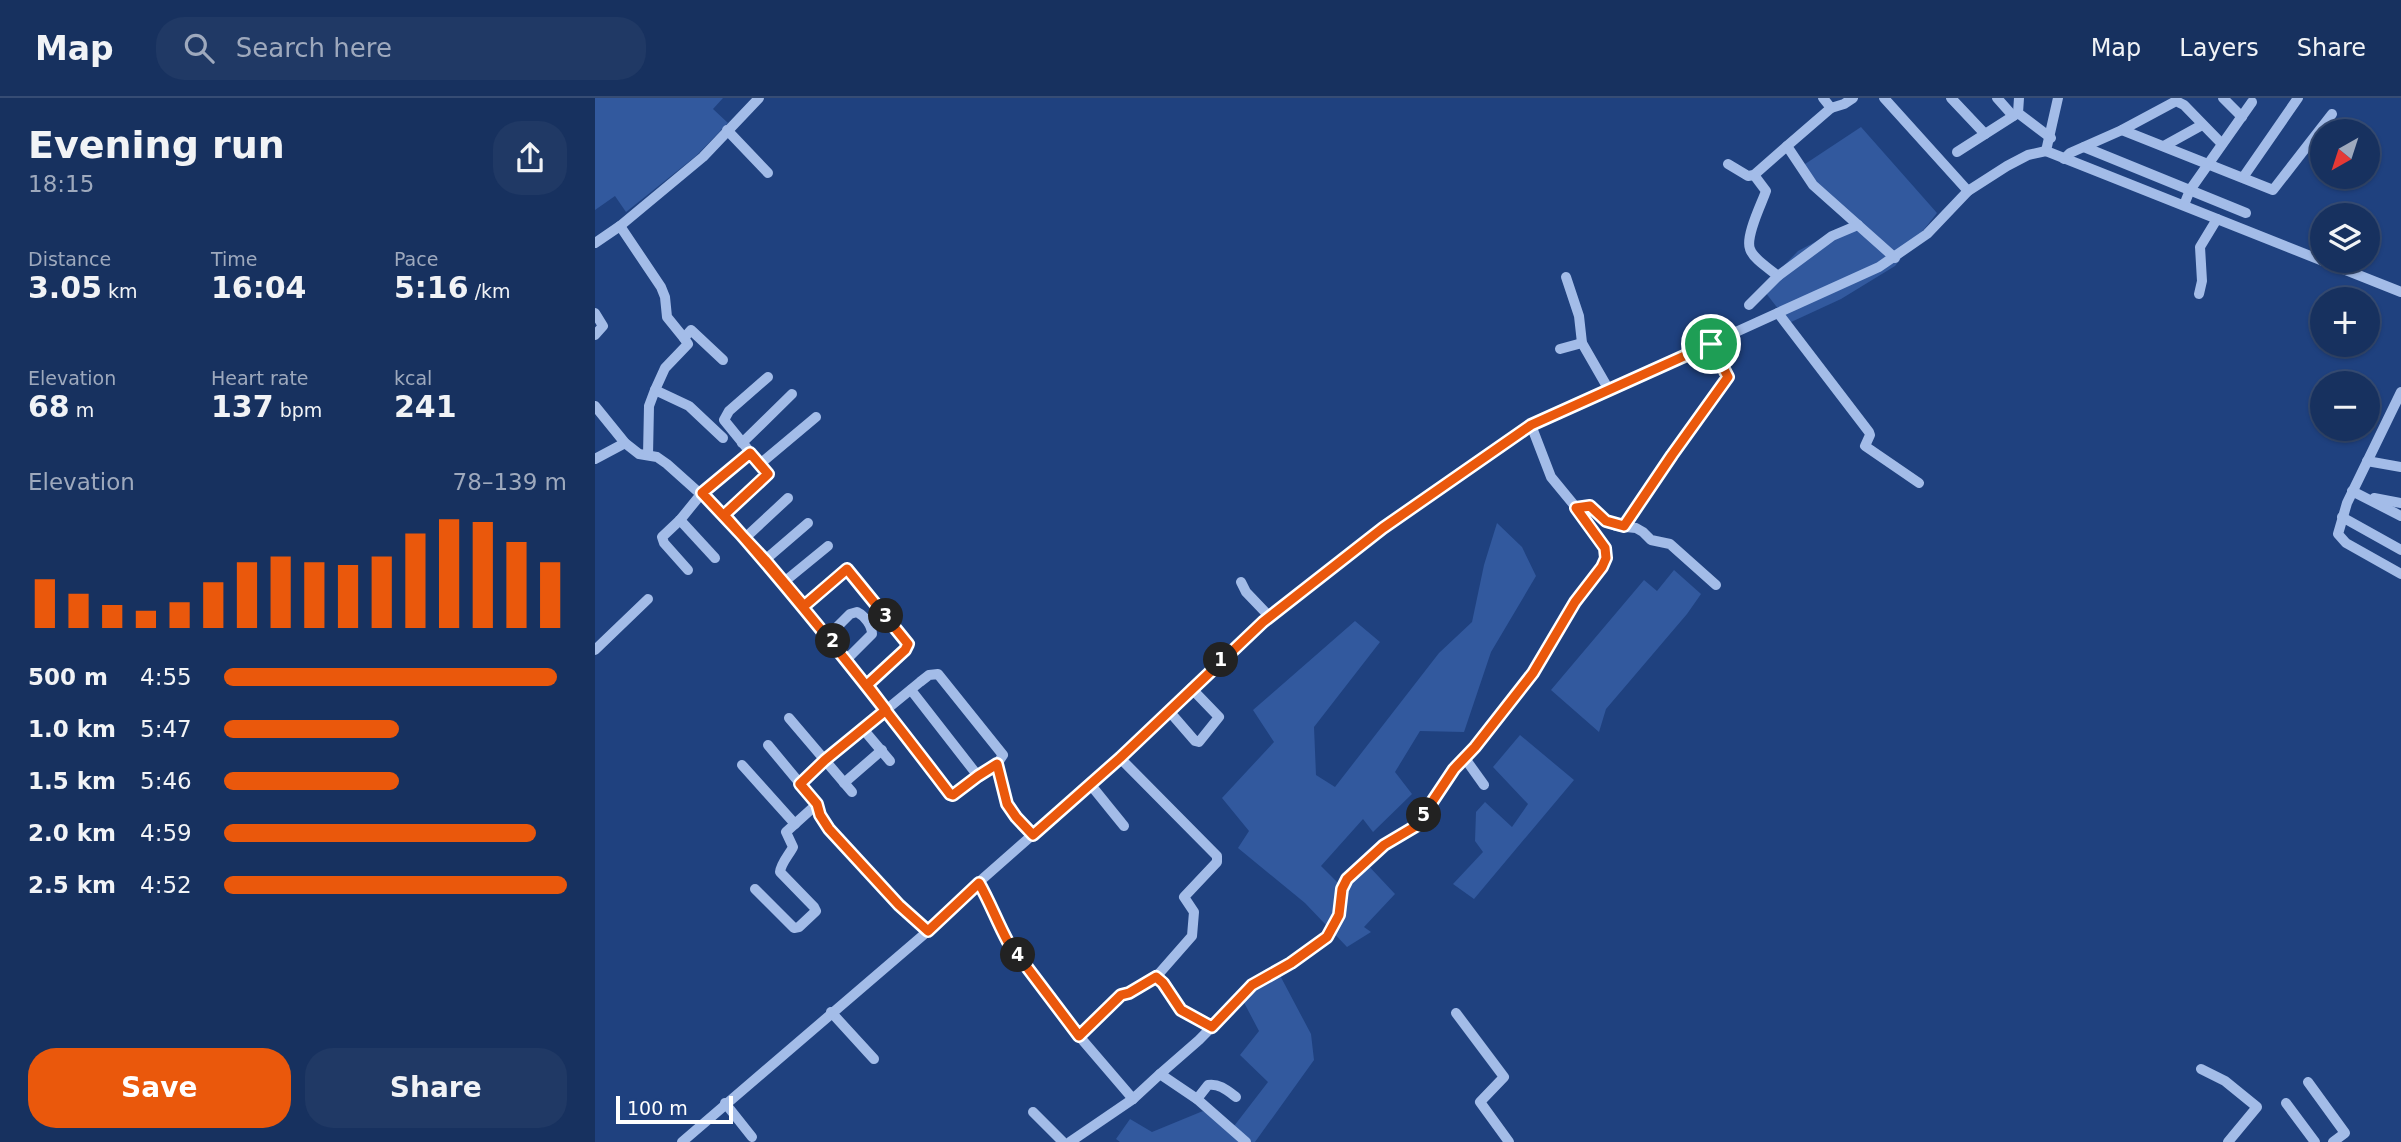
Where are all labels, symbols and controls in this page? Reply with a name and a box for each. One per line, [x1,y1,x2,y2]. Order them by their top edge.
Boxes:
search box [156,17,646,80]
text: Map [35,29,114,68]
icon: search [180,29,218,67]
text: Search here [236,33,392,63]
text: Map [2091,34,2141,62]
text: Layers [2179,34,2259,62]
text: Share [2297,34,2366,62]
north arrow [2310,119,2380,189]
map controls [2310,119,2380,441]
button: share [493,121,567,195]
text: Evening run [28,123,285,167]
text: 18:15 [28,171,94,197]
button: layers [2310,203,2380,273]
text: Distance [28,248,111,270]
text: Time [211,248,258,270]
text: Pace [394,248,438,270]
text: 3.05 [28,270,102,305]
text: 16:04 [211,270,307,305]
text: 5:16 [394,270,469,305]
text: km [102,280,138,302]
text: /km [469,280,511,302]
button: + [2310,287,2380,357]
pin [1681,314,1741,374]
icon: arrive [1692,325,1730,363]
text: Elevation [28,367,116,389]
text: Heart rate [211,367,309,389]
text: kcal [394,367,432,389]
button: − [2310,371,2380,441]
text: 68 [28,389,70,424]
text: 137 [211,389,274,424]
text: 241 [394,389,457,424]
text: m [70,399,94,421]
text: bpm [274,399,322,421]
text: Elevation [28,469,135,495]
text: 78–139 m [453,469,567,495]
pin: 3 [869,598,903,634]
text: 3 [879,604,892,626]
pin: 2 [815,624,851,658]
text: 2 [826,629,839,651]
pin: 1 [1203,642,1239,678]
text: 1 [1214,648,1227,670]
text: 500 m [28,664,108,690]
text: 4:55 [140,664,192,690]
text: 1.0 km [28,716,116,742]
text: 5:47 [140,716,192,742]
text: 1.5 km [28,768,116,794]
text: 5:46 [140,768,192,794]
pin: 5 [1407,798,1441,832]
text: 5 [1417,803,1430,825]
text: 2.0 km [28,820,116,846]
text: 4:59 [140,820,192,846]
text: 2.5 km [28,872,116,898]
text: 4:52 [140,872,192,898]
pin: 4 [1001,938,1035,972]
text: 4 [1011,943,1024,965]
button: Save [28,1048,291,1128]
button: Share [305,1048,567,1128]
scale bar [616,1093,733,1125]
text: 100 m [627,1097,688,1119]

